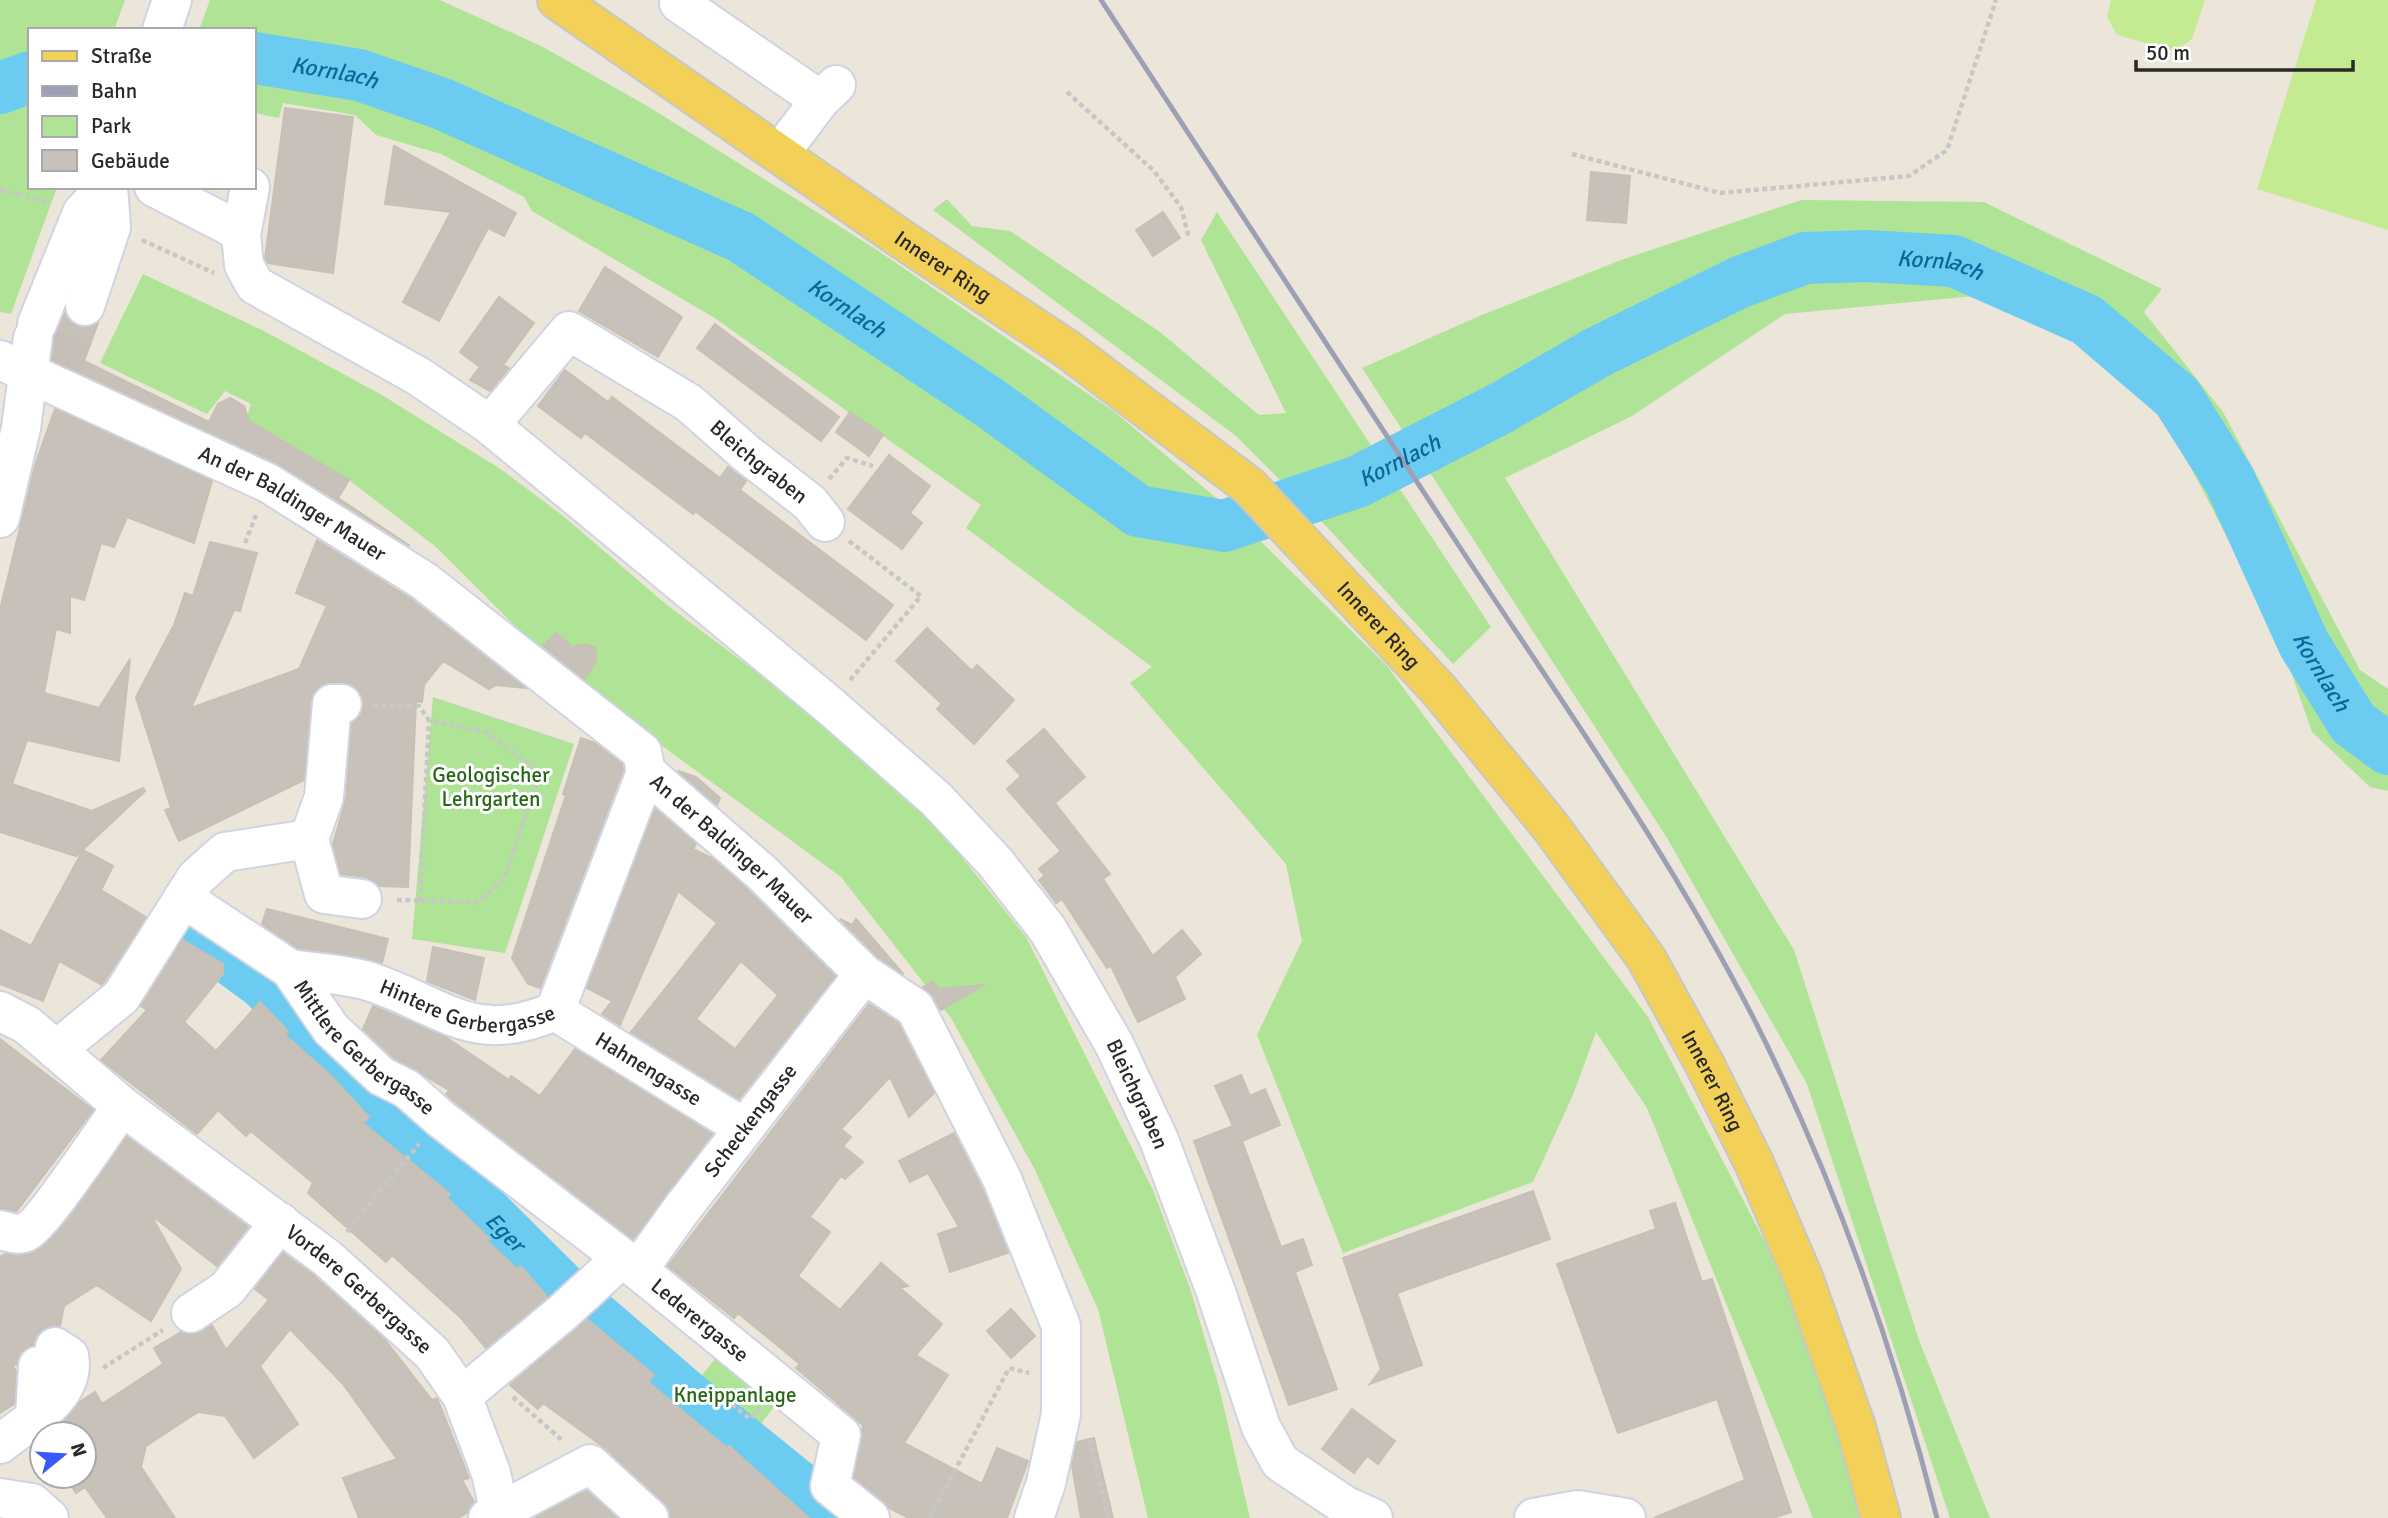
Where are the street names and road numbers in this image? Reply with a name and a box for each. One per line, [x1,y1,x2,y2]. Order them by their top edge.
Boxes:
street label: Innerer Ring [889,225,996,308]
street label: Bleichgraben [704,414,813,509]
street label: An der Baldinger Mauer [195,440,391,567]
street label: Innerer Ring [1331,576,1426,675]
street label: An der Baldinger Mauer [645,768,819,930]
street label: Hintere Gerbergasse [376,973,559,1038]
street label: Mittlere Gerbergasse [288,975,440,1121]
street label: Innerer Ring [1675,1025,1749,1136]
street label: Hahnengasse [591,1026,707,1112]
street label: Bleichgraben [1101,1035,1174,1153]
street label: Scheckengasse [698,1059,802,1182]
street label: Vordere Gerbergasse [281,1219,437,1360]
street label: Lederergasse [646,1273,754,1368]

